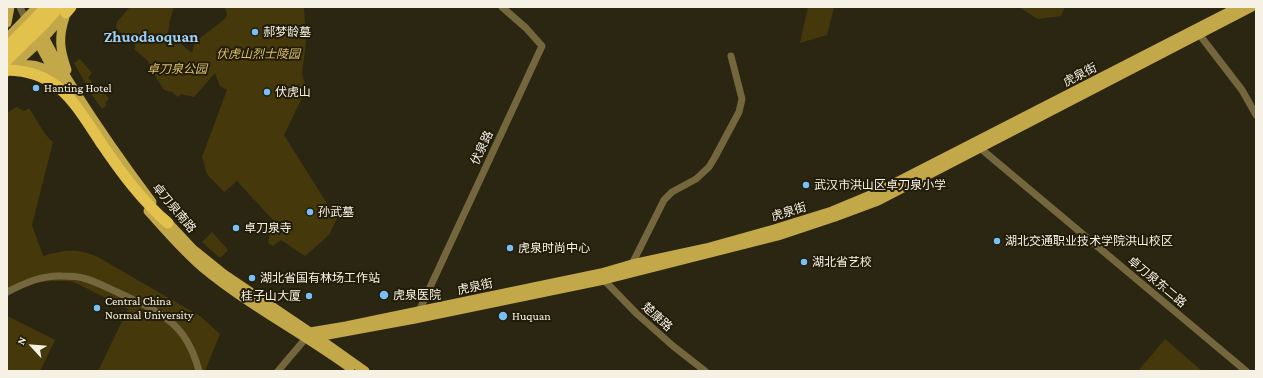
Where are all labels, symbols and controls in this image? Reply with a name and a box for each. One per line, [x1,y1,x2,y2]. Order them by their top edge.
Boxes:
place label: 郝梦龄墓 [263,25,311,39]
district label: Zhuodaoquan [104,27,198,47]
marker: 郝梦龄墓 [250,27,260,37]
park label: 伏虎山烈士陵园 [216,47,300,61]
street label: 虎泉街 [1061,60,1099,90]
park label: 卓刀泉公园 [147,62,207,76]
place label: Hanting Hotel [44,81,112,95]
marker: Hanting Hotel [31,83,41,93]
place label: 伏虎山 [275,85,311,99]
marker: 伏虎山 [262,87,272,97]
street label: 伏泉路 [468,129,496,167]
place label: 武汉市洪山区卓刀泉小学 [814,178,946,192]
street label: 卓刀泉南路 [149,180,199,236]
marker: 武汉市洪山区卓刀泉小学 [801,180,811,190]
street label: 虎泉街 [770,200,808,224]
place label: 孙武墓 [318,205,354,219]
marker: 孙武墓 [305,207,315,217]
place label: 卓刀泉寺 [244,221,292,235]
marker: 卓刀泉寺 [231,223,241,233]
place label: 湖北交通职业技术学院洪山校区 [1005,234,1173,248]
marker: 湖北交通职业技术学院洪山校区 [992,236,1002,246]
place label: 虎泉时尚中心 [518,241,590,255]
marker: 虎泉时尚中心 [505,243,515,253]
street label: 卓刀泉东二路 [1125,253,1189,311]
place label: 湖北省艺校 [812,255,872,269]
marker: 湖北省艺校 [799,257,809,267]
place label: 湖北省国有林场工作站 [260,271,380,285]
marker: 湖北省国有林场工作站 [247,273,257,283]
street label: 虎泉街 [456,276,494,298]
place label: 虎泉医院 [393,288,441,302]
place label: 桂子山大厦 [241,289,301,303]
marker: 虎泉医院 [378,289,390,301]
marker: 桂子山大厦 [304,291,314,301]
place label: Central China Normal University [105,294,193,322]
street label: 楚康路 [639,300,675,334]
marker: Central China Normal University [92,303,102,313]
place label: Huquan [512,309,551,323]
marker: Huquan [497,310,509,322]
north arrow [12,326,52,366]
text: N [14,335,28,347]

